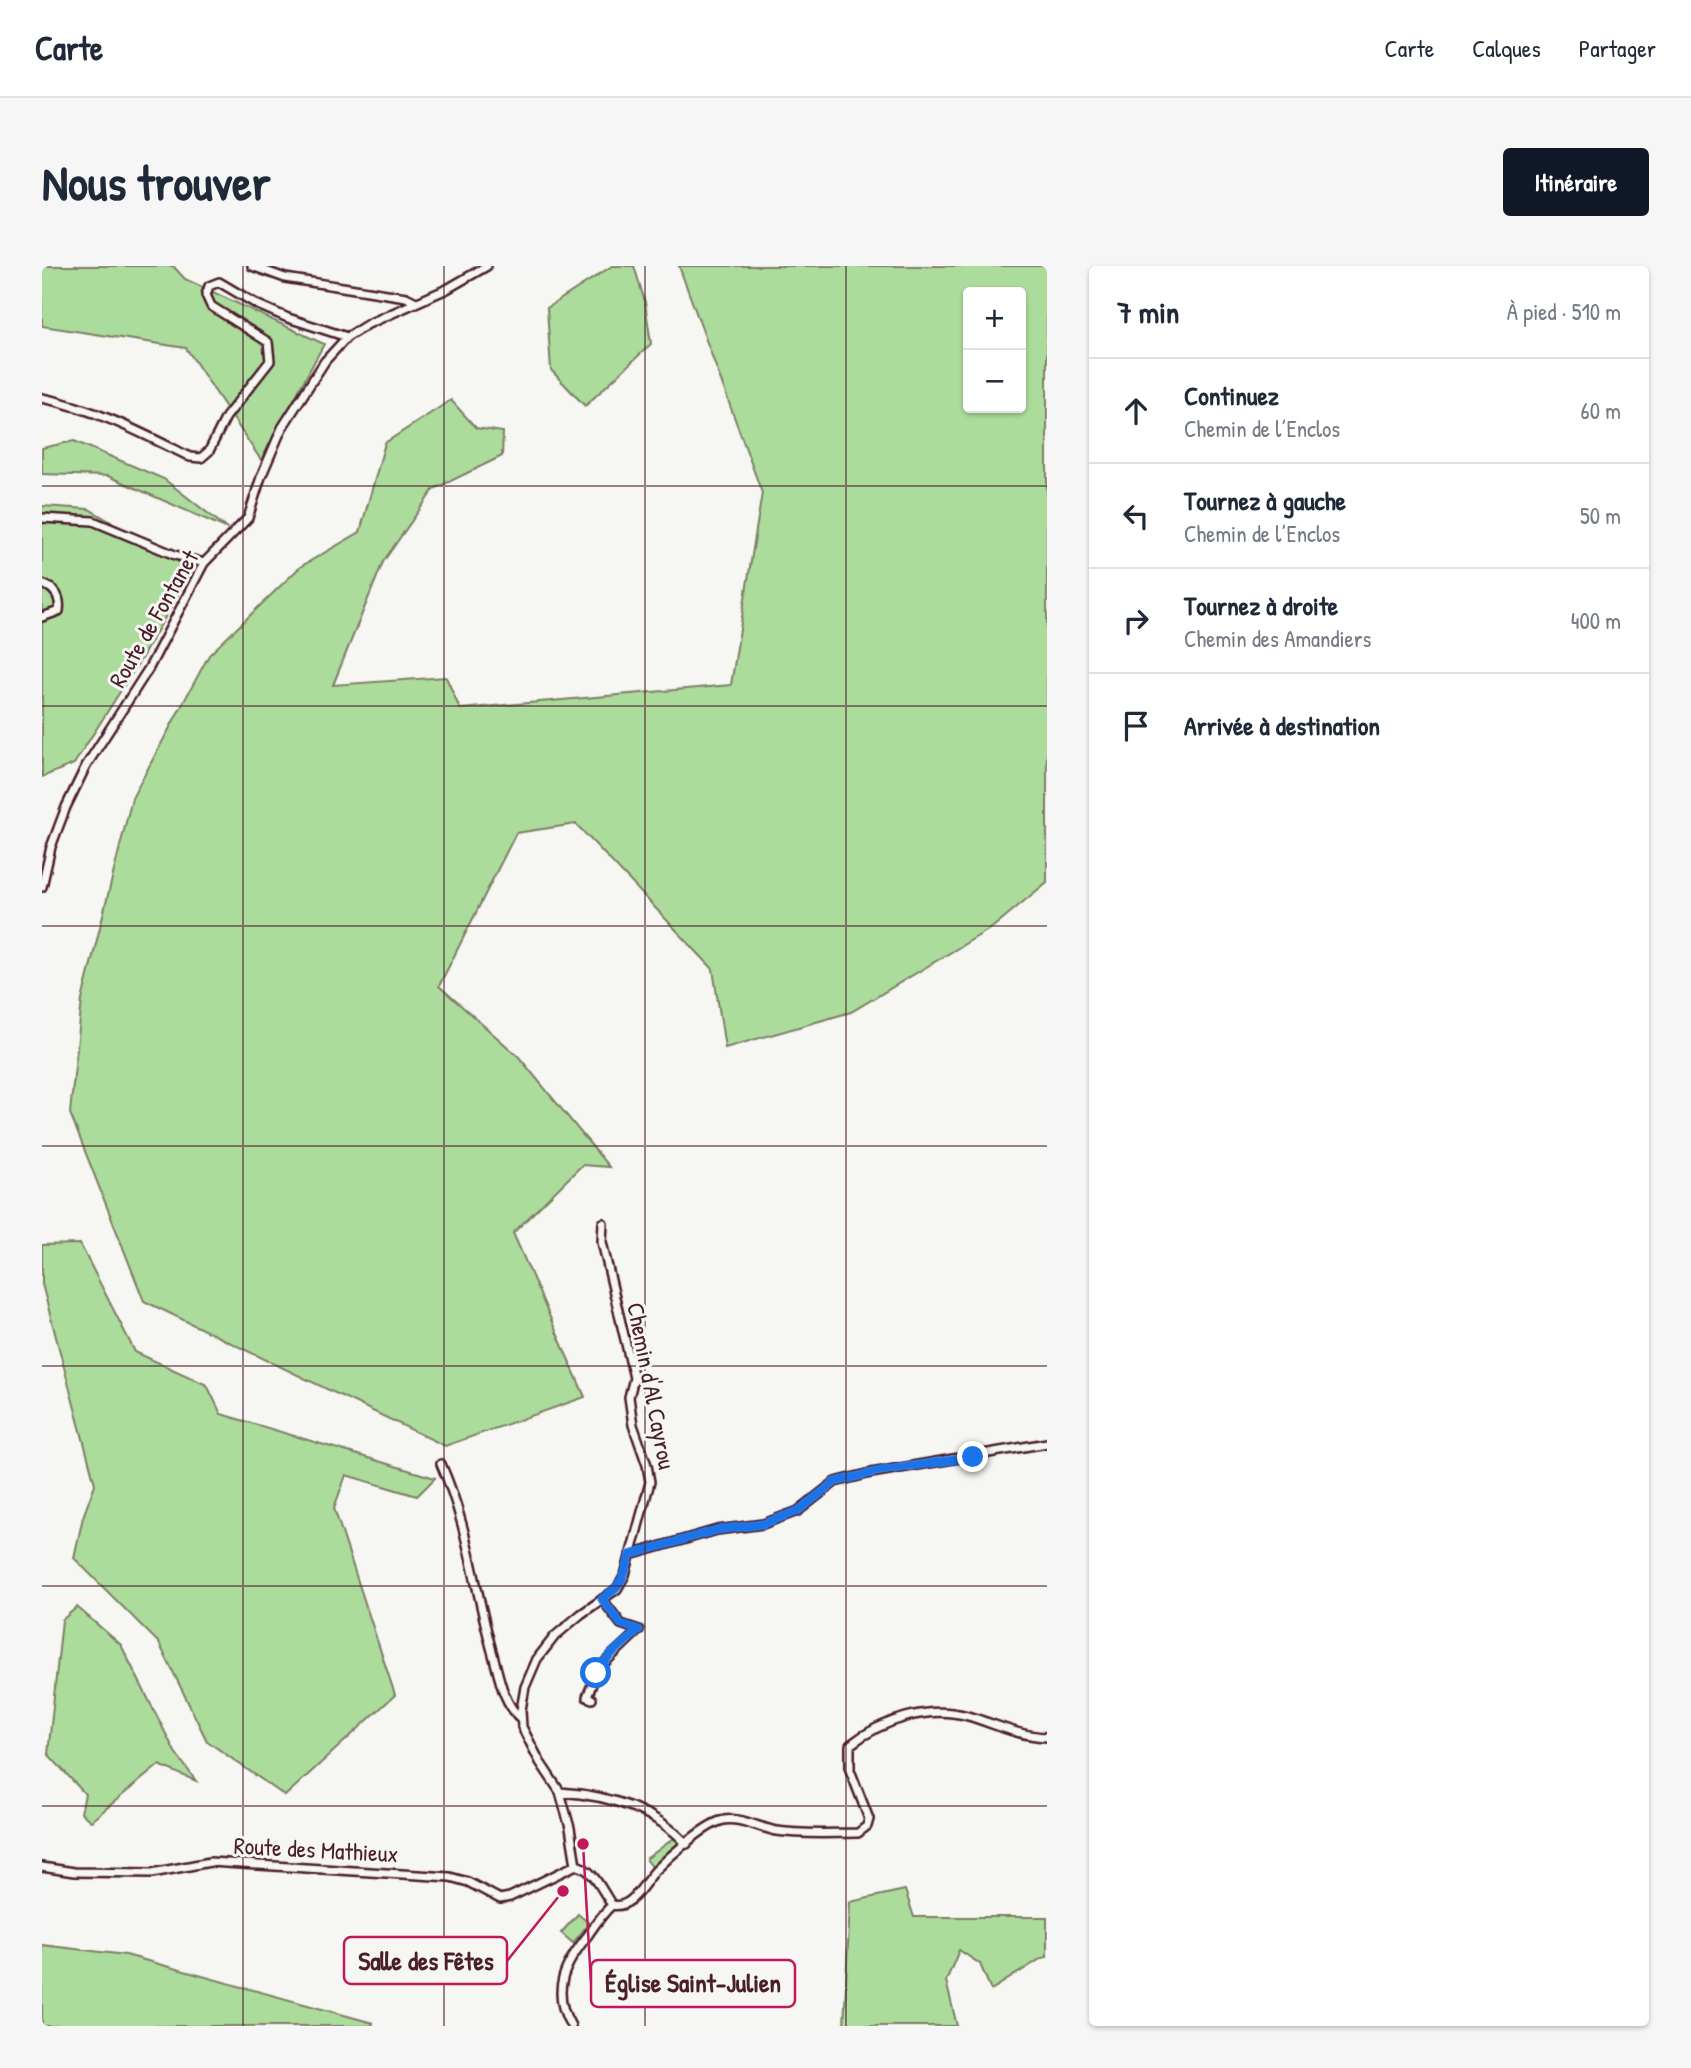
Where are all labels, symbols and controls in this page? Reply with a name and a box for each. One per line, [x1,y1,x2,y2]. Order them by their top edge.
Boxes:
text: Carte [35,26,103,70]
text: Carte [1385,32,1434,64]
text: Calques [1472,32,1541,64]
text: Partager [1579,32,1656,64]
button: Itinéraire [1503,148,1649,216]
text: Nous trouver [42,149,271,215]
map controls [963,287,1026,413]
button: + [963,287,1026,350]
text: 7 min [1117,292,1179,332]
text: À pied · 510 m [1507,296,1621,327]
button: − [963,350,1026,413]
text: Continuez [1184,378,1279,413]
icon: ahead [1117,392,1155,430]
text: 60 m [1581,395,1621,426]
text: Chemin de l’Enclos [1184,413,1340,444]
text: Tournez à gauche [1184,483,1346,518]
icon: left [1117,497,1155,535]
text: 50 m [1580,500,1621,531]
text: Chemin de l’Enclos [1184,518,1340,549]
street label: Route de Fontanet [101,543,206,693]
text: Tournez à droite [1184,588,1338,623]
icon: right [1117,602,1155,640]
text: 400 m [1571,605,1621,636]
text: Chemin des Amandiers [1184,623,1371,654]
icon: arrive [1117,707,1155,745]
text: Arrivée à destination [1184,708,1380,743]
street label: Chemin d'Al Cayrou [620,1300,684,1472]
route end [957,1441,988,1472]
route start [580,1657,611,1688]
street label: Route des Mathieux [233,1829,399,1869]
callout: Salle des Fêtes [344,1937,507,1984]
text: Salle des Fêtes [358,1943,494,1978]
callout: Église Saint-Julien [591,1960,795,2007]
text: Église Saint-Julien [605,1965,781,2001]

